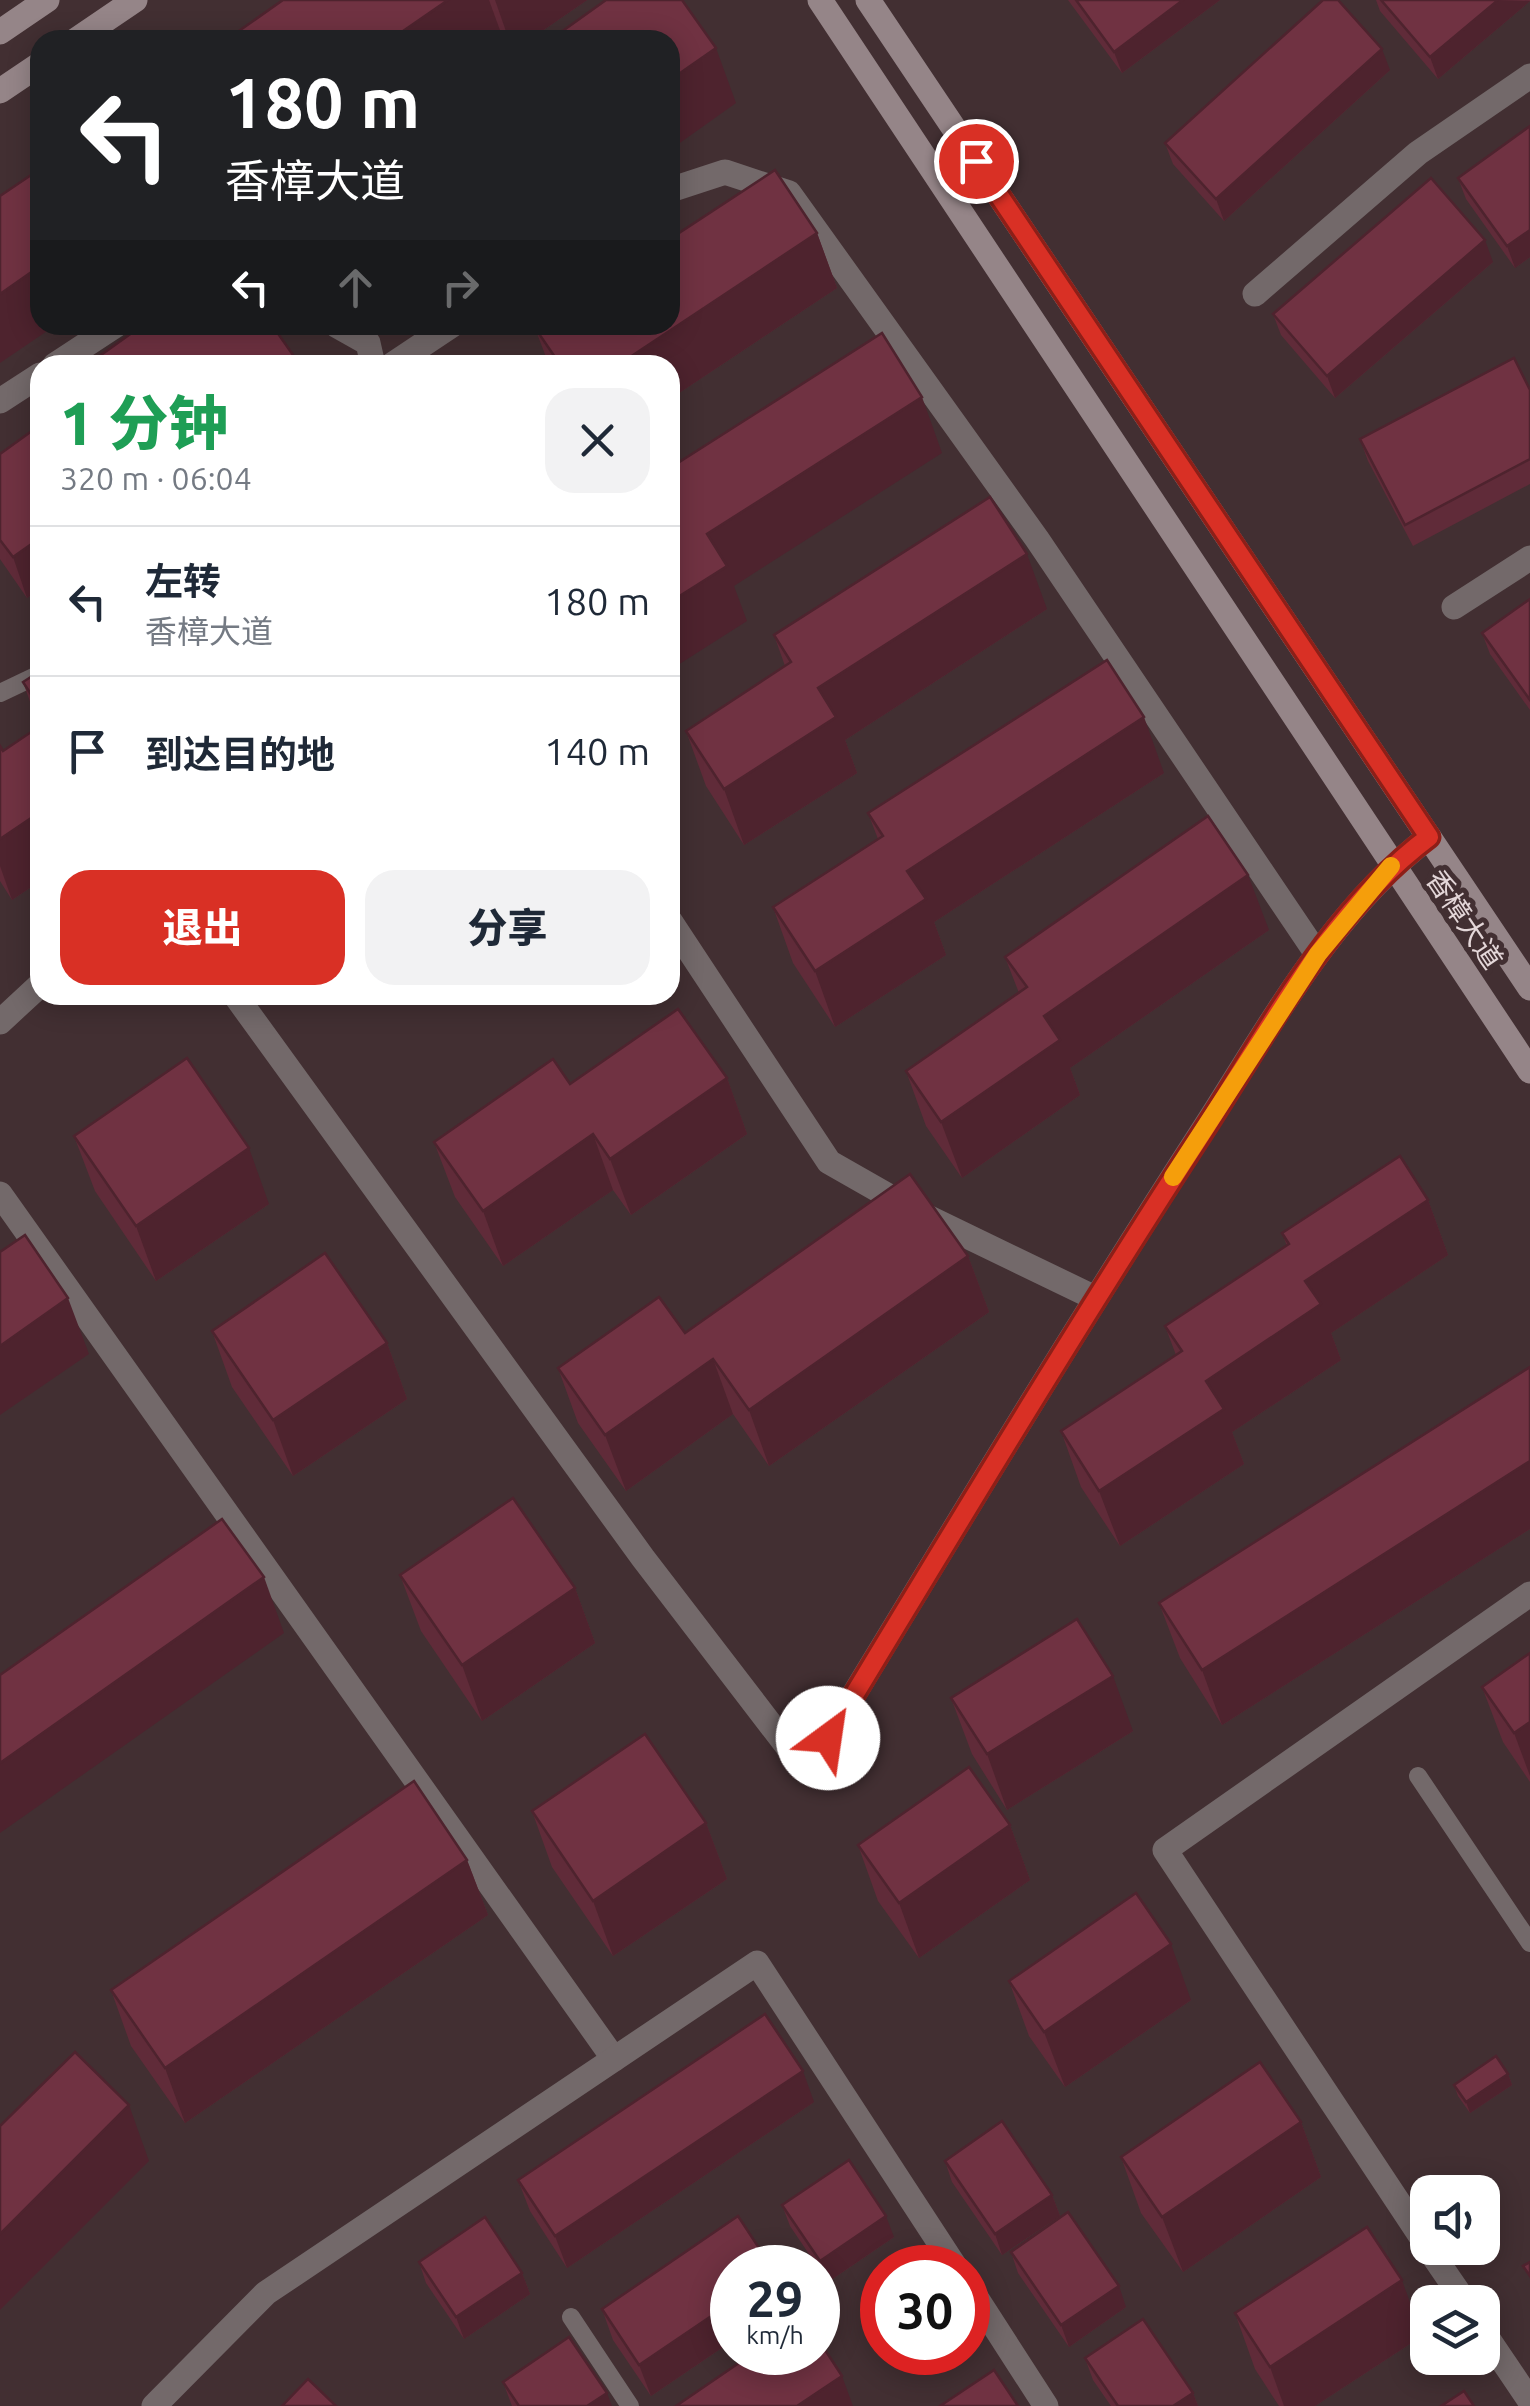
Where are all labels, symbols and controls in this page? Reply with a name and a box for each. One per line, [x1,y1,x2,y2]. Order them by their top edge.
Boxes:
text: 180 m [225,63,420,141]
icon: left [60,70,190,200]
pin [934,119,1019,204]
icon: arrive [949,134,1004,189]
text: 香樟大道 [225,155,405,206]
icon: left [223,260,278,315]
icon: ahead [328,260,383,315]
icon: right [433,260,488,315]
button: close [545,388,650,493]
text: 1 分钟 [60,389,228,456]
text: 320 m · 06:04 [60,460,252,496]
text: 左转 [145,560,221,602]
icon: left [60,574,115,629]
text: 180 m [544,580,650,622]
text: 香樟大道 [145,613,273,649]
icon: arrive [60,724,115,779]
text: 140 m [544,730,650,772]
text: 到达目的地 [145,733,335,775]
street label: 香樟大道 [1421,864,1509,974]
button: 退出 [60,870,345,985]
button: 分享 [365,870,650,985]
position arrow [776,1686,880,1790]
map controls [1410,2175,1500,2375]
button: sound [1410,2175,1500,2265]
speed limit sign: 30 [860,2245,990,2375]
text: 29 [747,2270,803,2326]
button: layers [1410,2285,1500,2375]
text: km/h [746,2321,804,2349]

